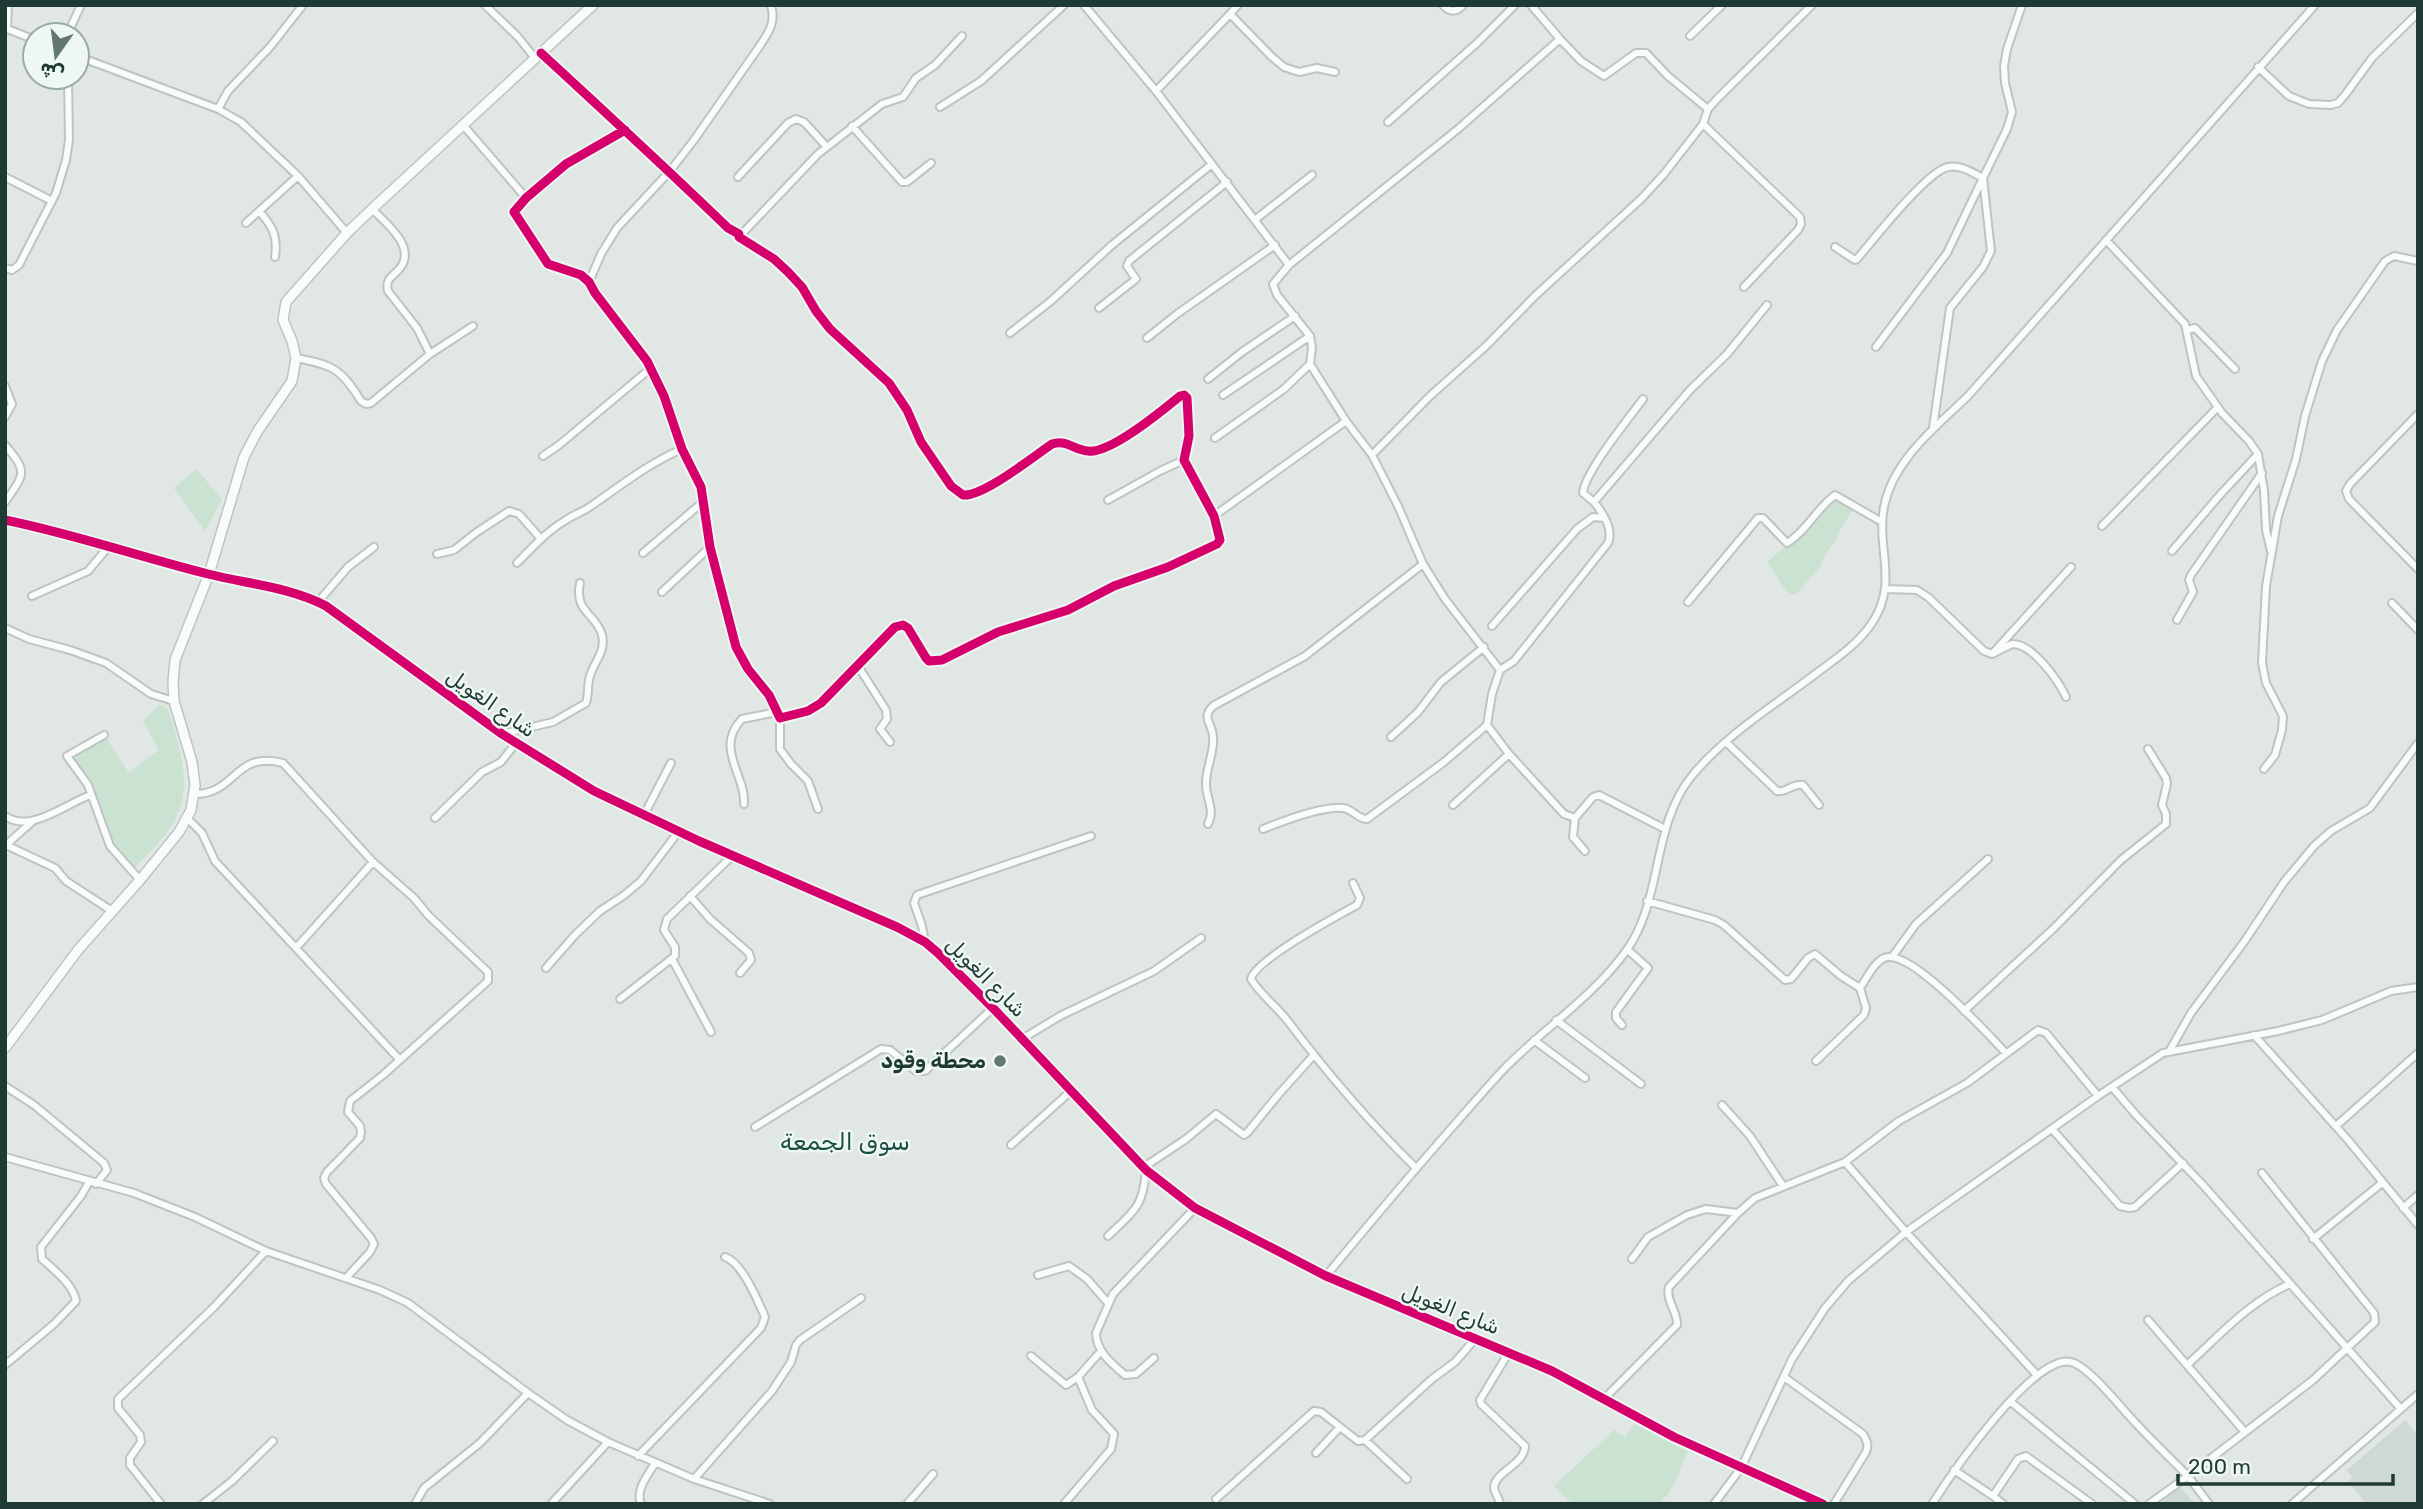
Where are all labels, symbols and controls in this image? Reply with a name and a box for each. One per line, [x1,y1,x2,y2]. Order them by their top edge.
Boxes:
north arrow [21,21,91,91]
text: ش [38,58,66,86]
street label: شارع الغويل [441,663,541,744]
street label: شارع الغويل [940,931,1032,1023]
place label: محطة وقود [881,1048,986,1074]
marker: محطة وقود [992,1053,1008,1069]
district label: سوق الجمعة [780,1128,910,1156]
street label: شارع الغويل [1398,1278,1504,1341]
scale bar [2178,1442,2393,1486]
text: 200 m [2188,1454,2251,1479]

